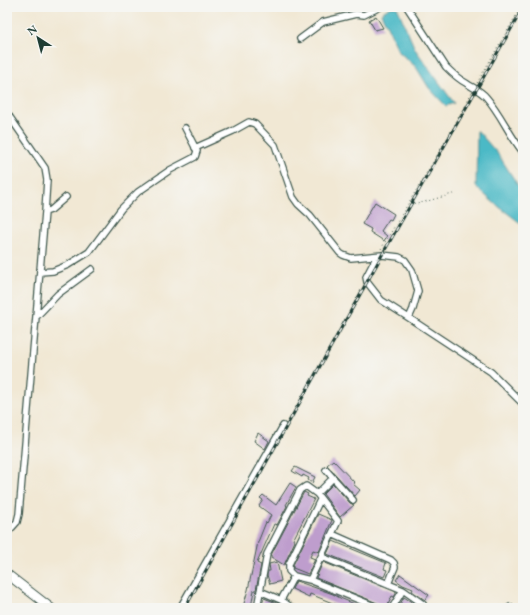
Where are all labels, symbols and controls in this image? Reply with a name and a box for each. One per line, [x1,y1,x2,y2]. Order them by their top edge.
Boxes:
north arrow [18,18,58,58]
text: N [24,22,40,38]

